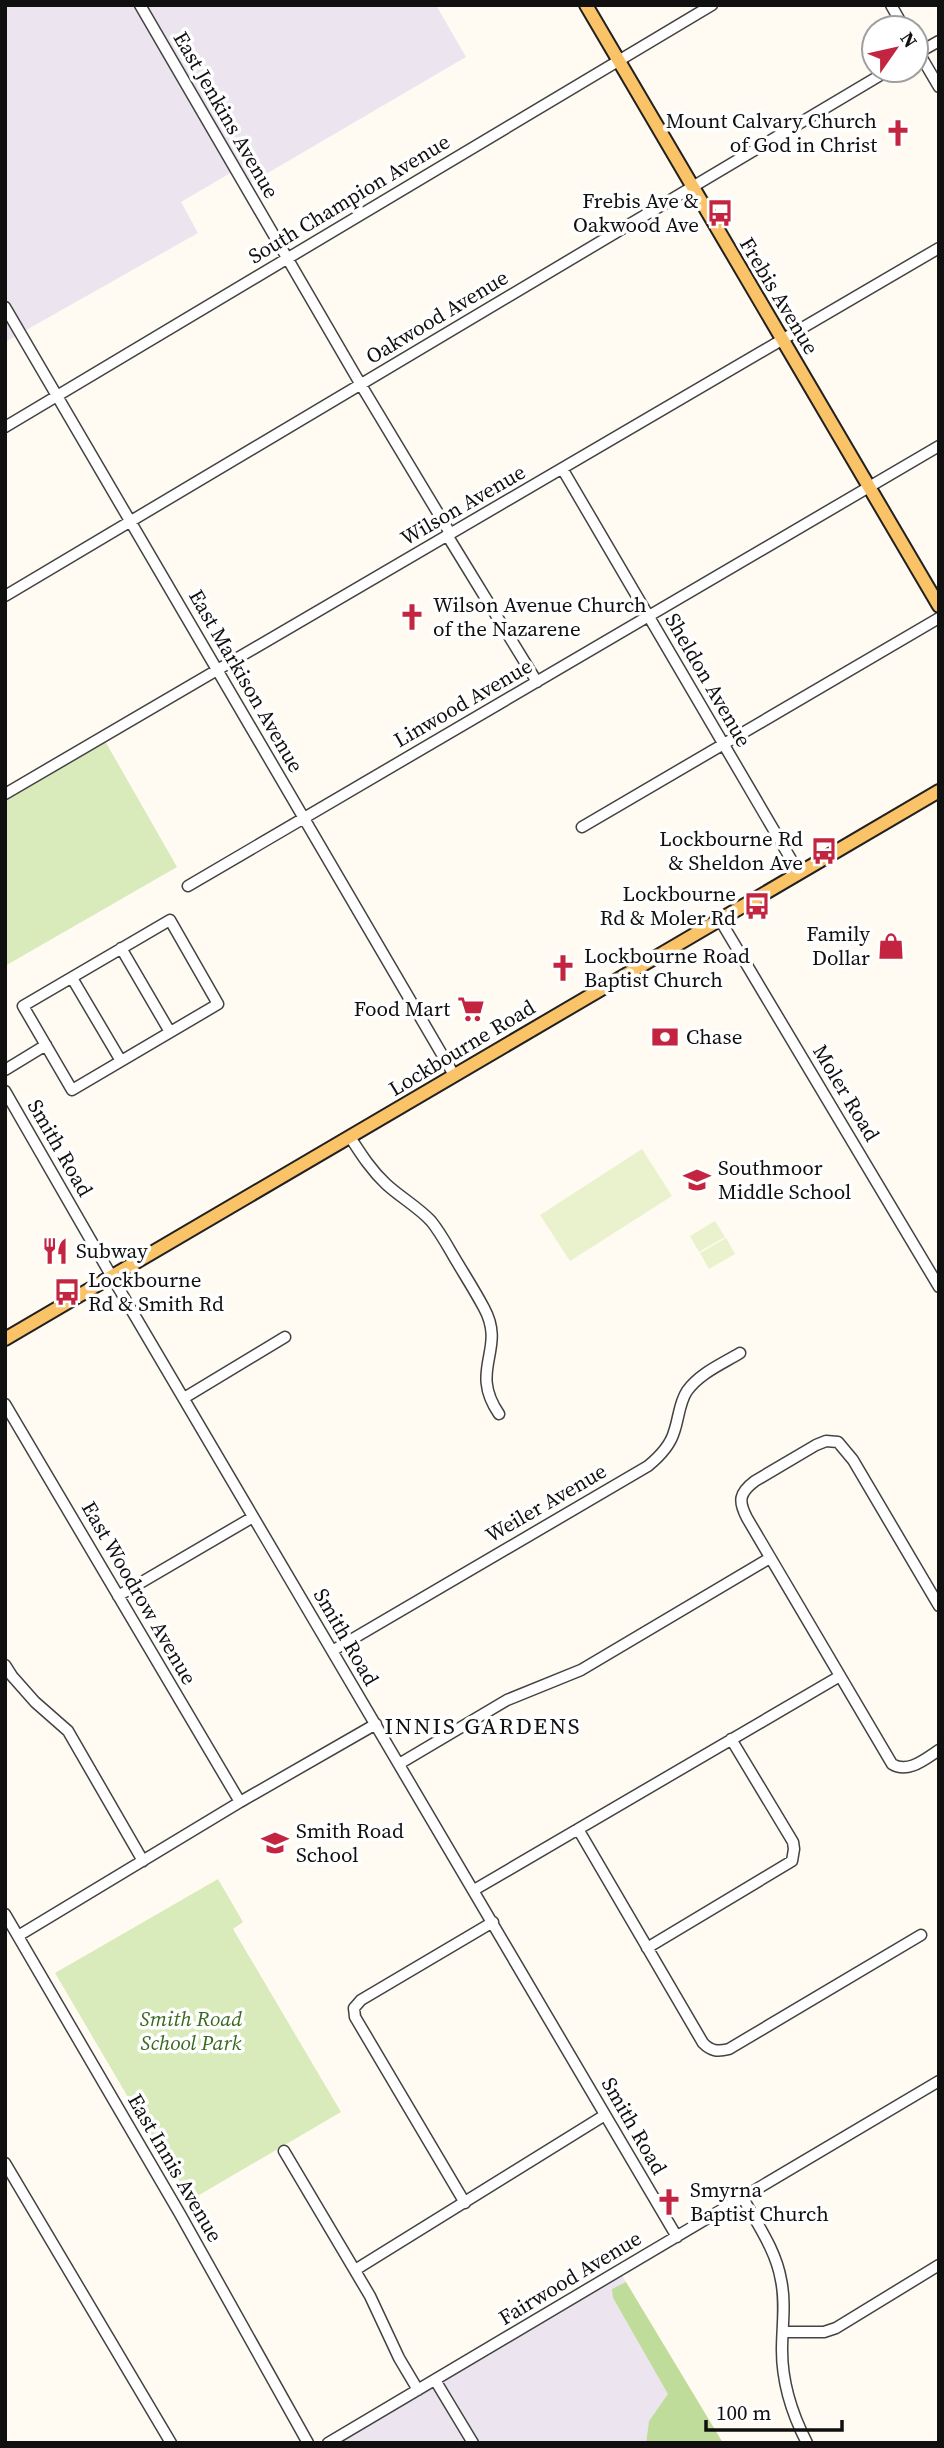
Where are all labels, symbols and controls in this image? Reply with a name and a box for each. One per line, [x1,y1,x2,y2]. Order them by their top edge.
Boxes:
north arrow [860,14,930,84]
street label: East Jenkins Avenue [167,26,286,204]
text: N [894,26,924,53]
place label: Mount Calvary Church of God in Christ [666,106,877,159]
church icon: Mount Calvary Church of God in Christ [883,118,913,148]
street label: South Champion Avenue [243,127,455,270]
place label: Frebis Ave & Oakwood Ave [573,186,699,239]
bus stop icon: Frebis Ave & Oakwood Ave [705,198,735,228]
street label: Frebis Avenue [733,232,826,360]
street label: Oakwood Avenue [360,263,513,371]
street label: Wilson Avenue [395,457,530,552]
street label: East Markison Avenue [182,584,311,778]
place label: Wilson Avenue Church of the Nazarene [433,590,647,643]
church icon: Wilson Avenue Church of the Nazarene [397,602,427,632]
street label: Sheldon Avenue [658,608,758,752]
street label: Linwood Avenue [388,651,537,754]
place label: Lockbourne Rd & Sheldon Ave [659,824,803,877]
bus stop icon: Lockbourne Rd & Sheldon Ave [809,836,839,866]
place label: Lockbourne Rd & Moler Rd [600,879,736,932]
bus stop icon: Lockbourne Rd & Moler Rd [742,891,772,921]
place label: Family Dollar [806,919,870,972]
shop icon: Family Dollar [876,931,906,961]
place label: Lockbourne Road Baptist Church [584,941,750,994]
church icon: Lockbourne Road Baptist Church [548,953,578,983]
street label: Lockbourne Road [383,992,540,1103]
place label: Food Mart [354,994,450,1023]
supermarket icon: Food Mart [456,994,486,1024]
bank icon: Chase [650,1022,680,1052]
place label: Chase [686,1022,742,1051]
street label: Moler Road [806,1039,887,1147]
street label: Smith Road [21,1094,100,1202]
place label: Southmoor Middle School [718,1153,851,1206]
school or university icon: Southmoor Middle School [682,1165,712,1195]
restaurant icon: Subway [40,1236,70,1266]
place label: Subway [76,1236,148,1265]
place label: Lockbourne Rd & Smith Rd [88,1265,224,1318]
bus stop icon: Lockbourne Rd & Smith Rd [52,1277,82,1307]
street label: Weiler Avenue [480,1456,612,1549]
street label: East Woodrow Avenue [75,1496,204,1690]
street label: Smith Road [307,1583,386,1691]
district label: INNIS GARDENS [384,1710,582,1742]
place label: Smith Road School [296,1816,404,1869]
school or university icon: Smith Road School [260,1828,290,1858]
park label: Smith Road School Park [140,2004,242,2057]
street label: Smith Road [595,2072,674,2180]
street label: East Innis Avenue [121,2088,230,2247]
place label: Smyrna Baptist Church [690,2175,829,2228]
church icon: Smyrna Baptist Church [654,2187,684,2217]
street label: Fairwood Avenue [493,2223,647,2332]
scale bar [706,2388,842,2432]
text: 100 m [716,2398,771,2427]

